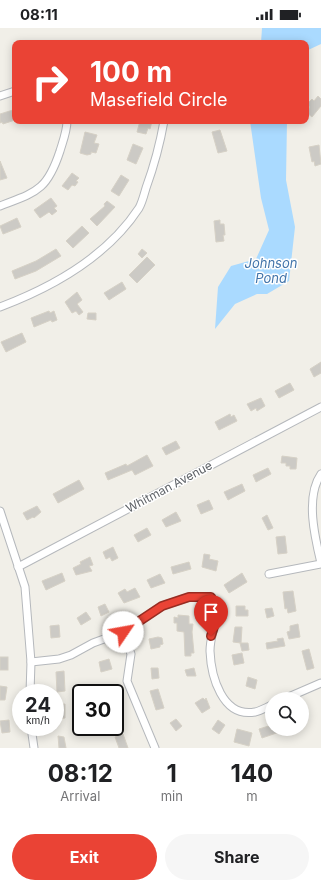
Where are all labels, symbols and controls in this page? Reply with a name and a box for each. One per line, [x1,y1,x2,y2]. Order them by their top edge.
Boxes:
text: 08:11 [20,5,58,24]
text: 100 m [90,55,172,89]
icon: right [24,56,76,108]
text: Masefield Circle [90,89,227,110]
water label: Johnson Pond [245,255,298,286]
street label: Whitman Avenue [123,457,215,516]
pin [194,595,228,636]
icon: arrive [200,601,222,623]
position arrow [102,611,144,653]
speed limit sign: 30 [72,684,124,736]
map controls [265,692,309,736]
button: search [265,692,309,736]
text: 24 [25,693,51,717]
text: km/h [26,714,50,726]
text: 08:12 [48,759,113,788]
text: 1 [167,759,177,788]
text: 140 [231,759,273,788]
text: Arrival [60,788,100,804]
text: min [161,788,183,804]
text: m [246,788,258,804]
button: Exit [12,834,157,880]
button: Share [165,834,309,880]

